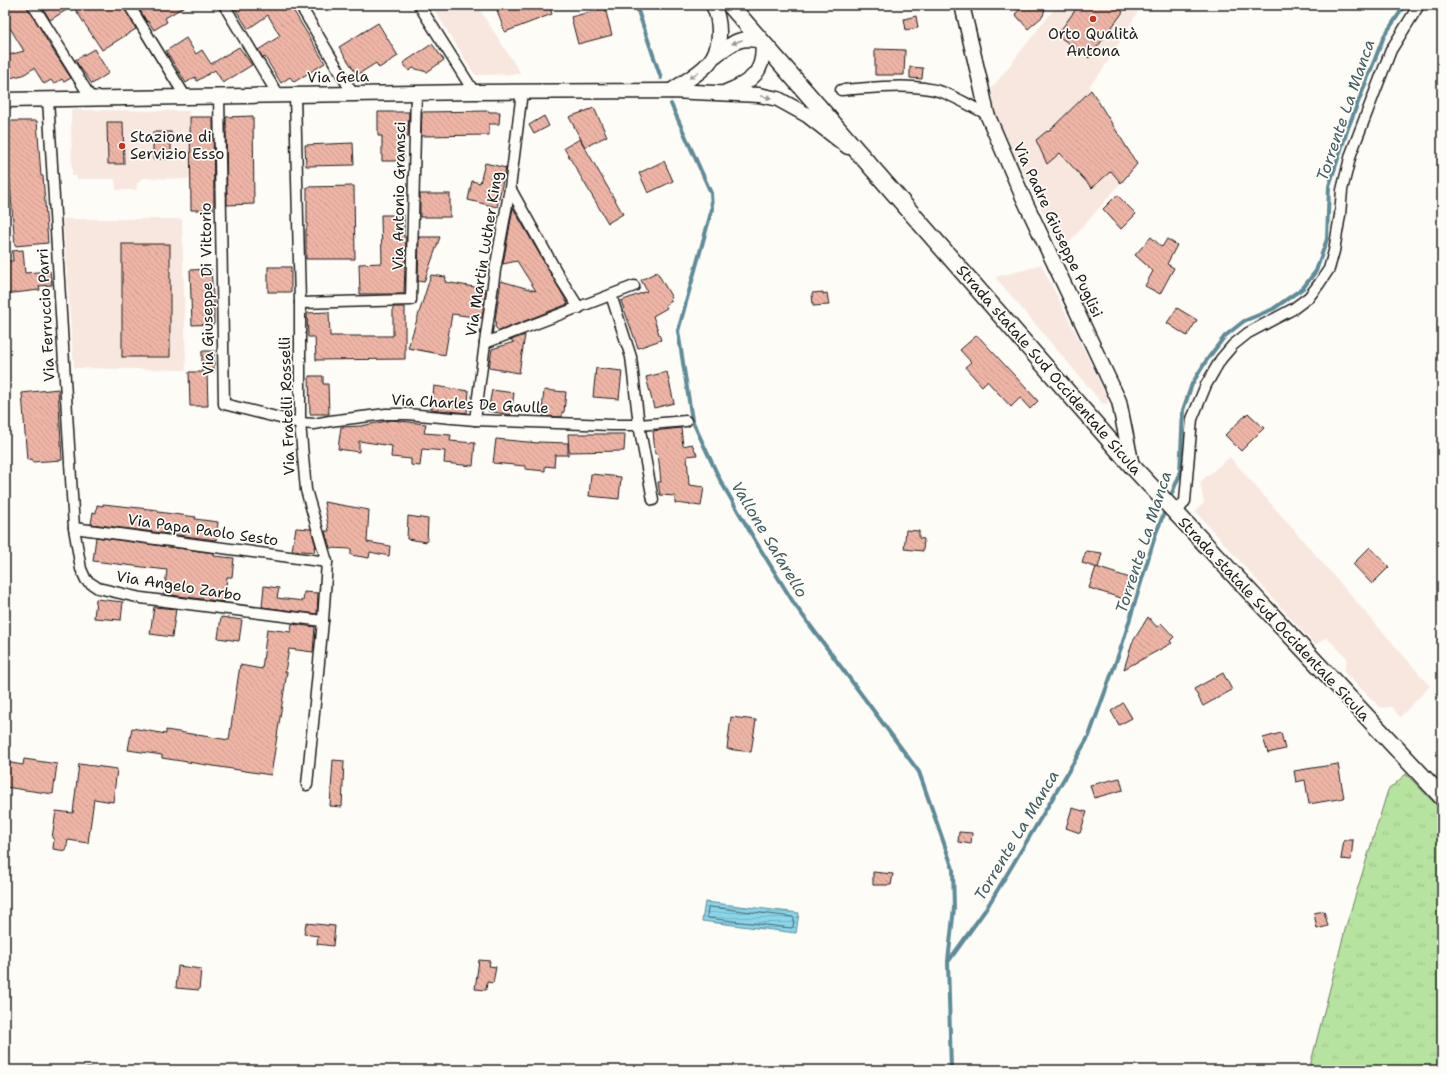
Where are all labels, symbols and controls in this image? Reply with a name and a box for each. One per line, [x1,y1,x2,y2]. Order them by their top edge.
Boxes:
marker: Orto Qualità Antona [1088,14,1098,24]
place label: Orto Qualità Antona [1048,24,1139,61]
water label: Torrente La Manca [1311,37,1380,184]
one-way arrow [731,39,743,45]
street label: Via Gela [307,66,370,88]
one-way arrow [689,71,699,79]
one-way arrow [759,94,772,100]
street label: Via Antonio Gramsci [388,121,410,271]
place label: Stazione di Servizio Esso [130,127,224,164]
street label: Via Padre Giuseppe Puglisi [1009,139,1107,321]
marker: Stazione di Servizio Esso [117,141,127,151]
street label: Via Martin Luther King [461,170,507,338]
street label: Via Giuseppe Di Vittorio [195,202,219,376]
street label: Via Ferruccio Parri [33,248,59,382]
street label: Strada statale Sud Occidentale Sicula [952,261,1146,480]
street label: Via Fratelli Rosselli [275,336,299,476]
street label: Via Charles De Gaulle [391,390,549,418]
water label: Torrente La Manca [1111,468,1176,616]
water label: Vallone Safarello [727,477,813,602]
street label: Via Papa Paolo Sesto [126,510,280,550]
street label: Strada statale Sud Occidentale Sicula [1174,513,1375,726]
street label: Via Angelo Zarbo [115,566,243,606]
water label: Torrente La Manca [969,766,1064,904]

